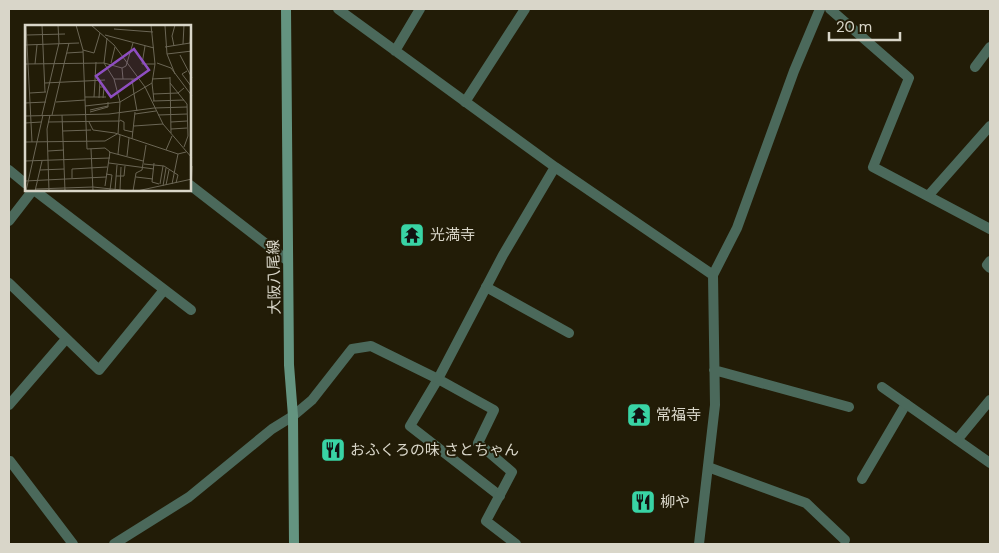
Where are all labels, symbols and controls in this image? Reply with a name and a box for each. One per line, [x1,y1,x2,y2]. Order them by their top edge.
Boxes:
scale bar [829,10,900,42]
text: 20 m [836,17,872,37]
inset map [25,25,191,191]
temple icon: 光満寺 [399,222,425,248]
place label: 光満寺 [430,225,475,245]
street label: 大阪八尾線 [263,239,285,315]
temple icon: 常福寺 [626,402,652,428]
place label: 常福寺 [656,405,701,425]
restaurant icon: おふくろの味 さとちゃん [320,437,346,463]
place label: おふくろの味 さとちゃん [350,440,519,460]
restaurant icon: 柳や [630,489,656,515]
place label: 柳や [660,492,690,512]

